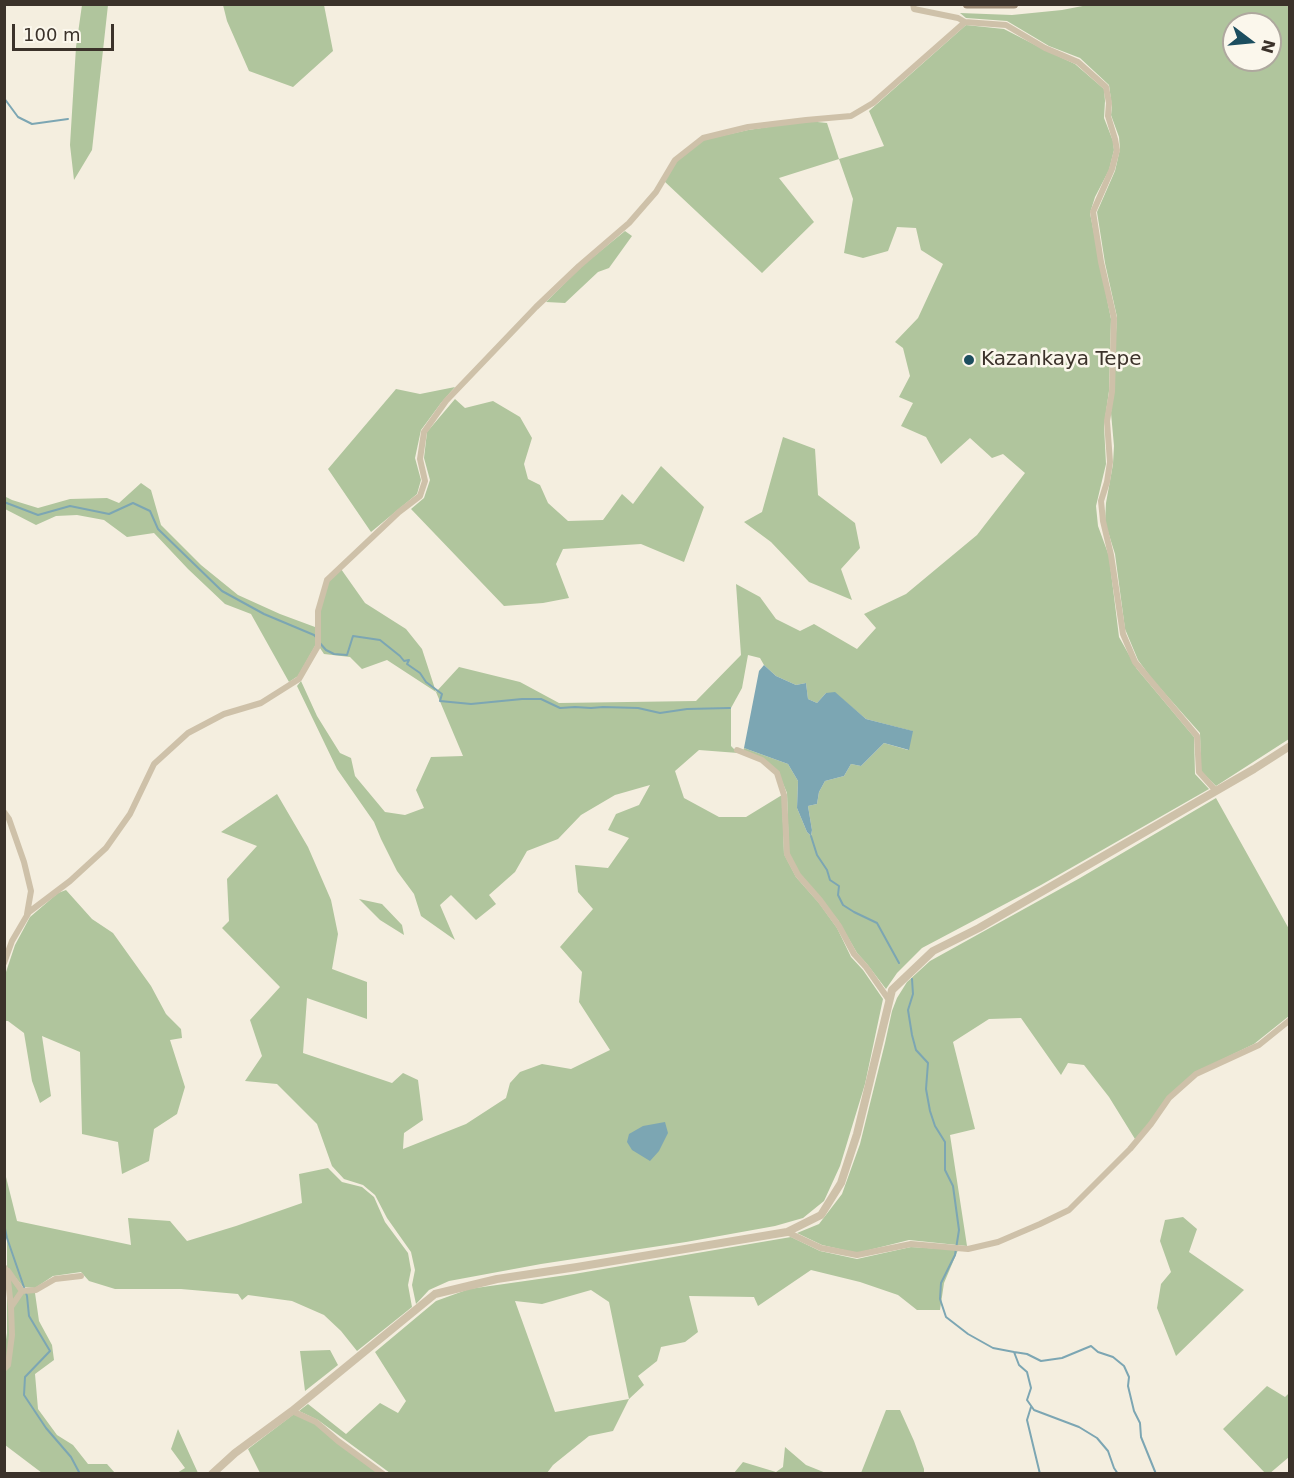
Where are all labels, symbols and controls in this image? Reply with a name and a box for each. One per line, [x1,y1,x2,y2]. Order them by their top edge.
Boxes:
scale bar [15,12,117,50]
north arrow [1222,12,1282,72]
text: 100 m [23,24,81,45]
text: N [1257,37,1279,56]
place label: Kazankaya Tepe [981,348,1142,372]
marker: Kazankaya Tepe [962,353,976,367]

